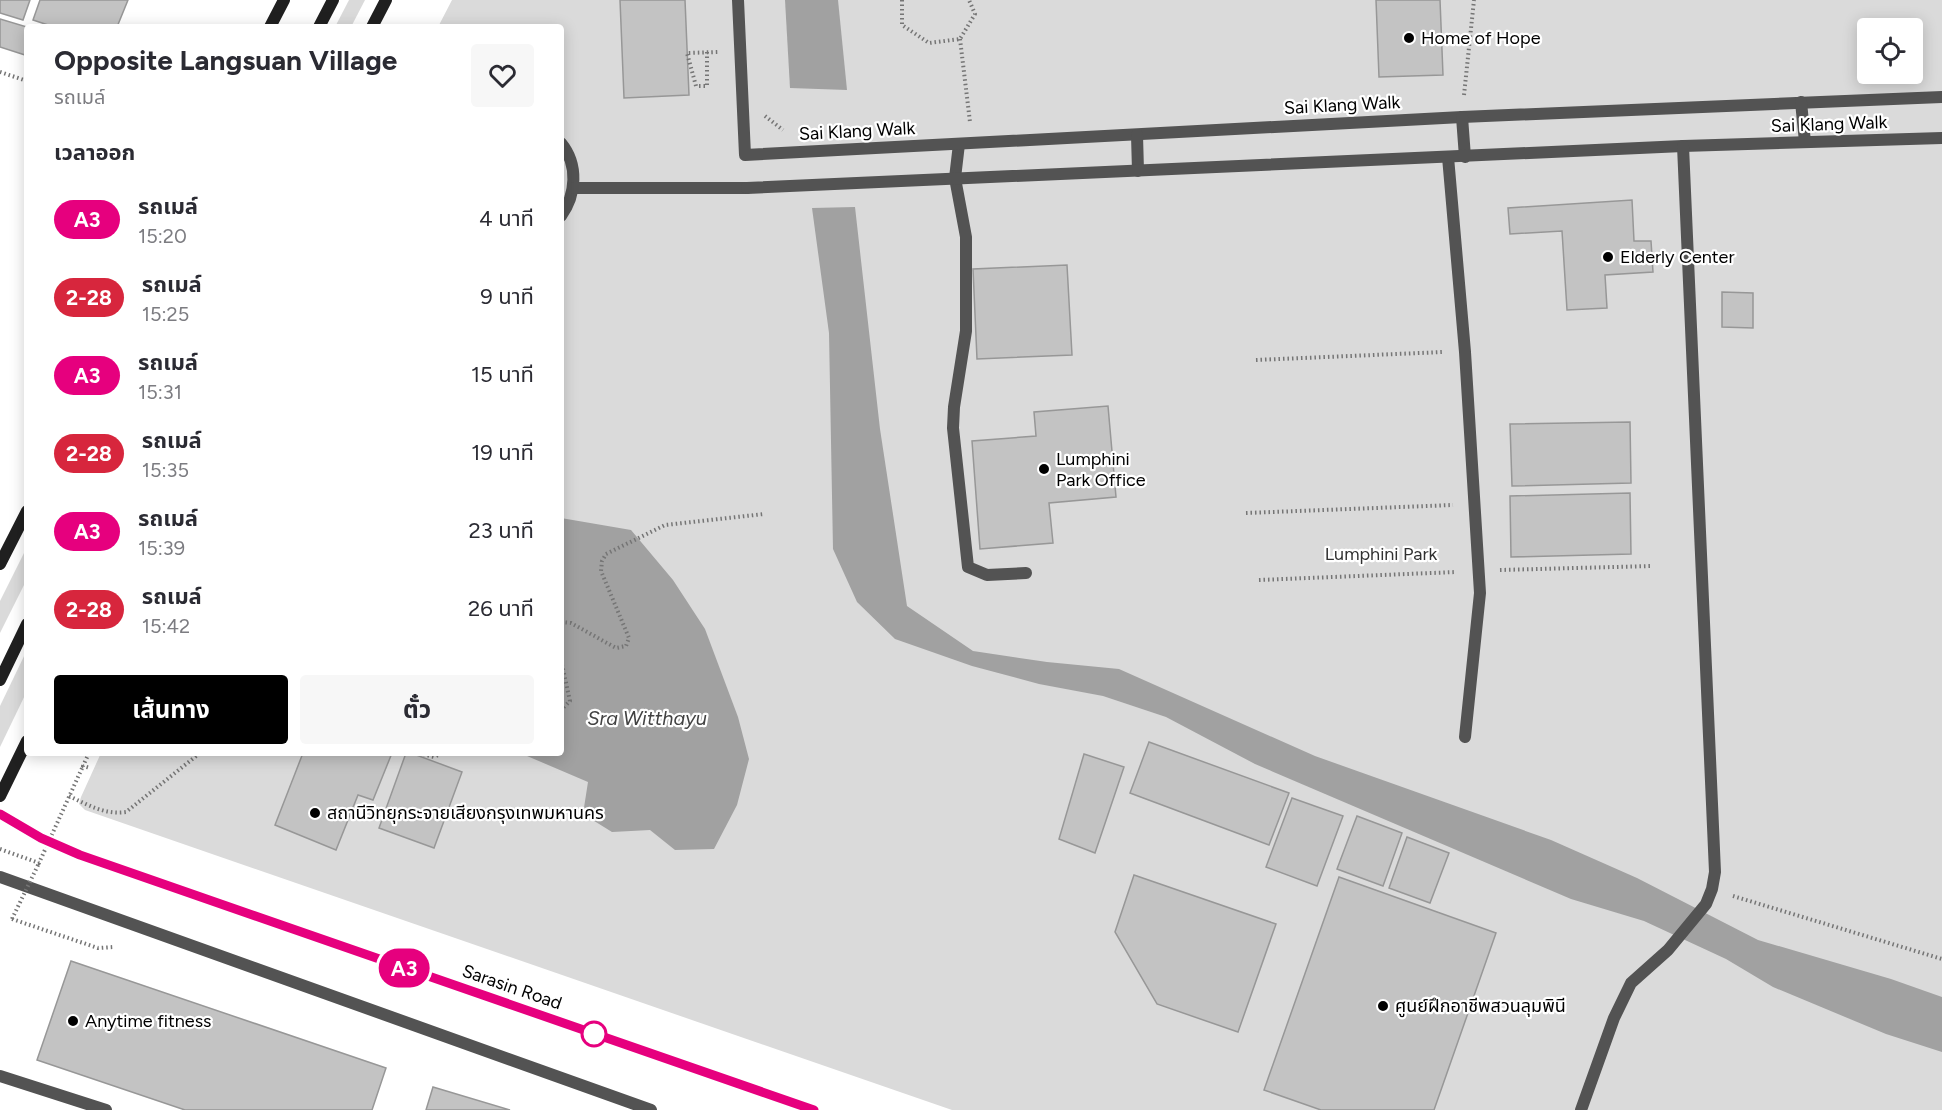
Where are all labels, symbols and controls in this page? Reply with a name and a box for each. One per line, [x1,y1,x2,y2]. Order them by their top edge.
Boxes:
map controls [1857,18,1923,84]
button: locate [1857,18,1923,84]
place label: Home of Hope [1421,27,1541,49]
marker: Home of Hope [1402,31,1416,45]
text: Opposite Langsuan Village [54,43,397,77]
button: heart [471,44,534,107]
text: รถเมล์ [54,85,105,109]
street label: Sai Klang Walk [1283,91,1401,119]
street label: Sai Klang Walk [1770,111,1888,137]
street label: Sai Klang Walk [798,117,916,145]
text: เวลาออก [54,139,135,166]
text: รถเมล์ [138,193,198,220]
text: 4 นาที [479,205,534,232]
text: A3 [74,207,100,232]
text: 15:20 [138,224,187,248]
place label: Elderly Center [1620,246,1734,268]
marker: Elderly Center [1601,250,1615,264]
text: รถเมล์ [142,271,202,298]
text: 9 นาที [480,283,534,310]
text: 2-28 [66,285,112,310]
text: 15:25 [142,302,189,326]
text: รถเมล์ [138,349,198,376]
text: 15 นาที [471,361,534,388]
text: A3 [74,363,100,388]
text: 15:31 [138,380,182,404]
text: รถเมล์ [142,427,202,454]
text: 19 นาที [471,439,534,466]
text: 2-28 [66,441,112,466]
place label: Lumphini Park Office [1056,448,1146,491]
text: 15:35 [142,458,189,482]
marker: Lumphini Park Office [1037,462,1051,476]
text: รถเมล์ [138,505,198,532]
text: 23 นาที [468,517,534,544]
text: A3 [74,519,100,544]
text: 15:39 [138,536,185,560]
park label: Lumphini Park [1325,543,1438,565]
text: รถเมล์ [142,583,202,610]
text: 26 นาที [468,595,534,622]
text: 2-28 [66,597,112,622]
text: 15:42 [142,614,190,638]
button: เส้นทาง [54,675,288,744]
button: ตั๋ว [300,675,534,744]
water label: Sra Witthayu [587,706,707,730]
place label: สถานีวิทยุกระจายเสียงกรุงเทพมหานคร [327,802,604,824]
marker: สถานีวิทยุกระจายเสียงกรุงเทพมหานคร [308,806,322,820]
line badge: A3 [377,948,431,988]
text: A3 [391,956,417,981]
street label: Sarasin Road [459,960,565,1014]
place label: ศูนย์ฝึกอาชีพสวนลุมพินี [1395,995,1566,1018]
marker: ศูนย์ฝึกอาชีพสวนลุมพินี [1376,999,1390,1013]
place label: Anytime fitness [85,1010,211,1032]
marker: Anytime fitness [66,1014,80,1028]
unlabelled marker [581,1021,607,1047]

